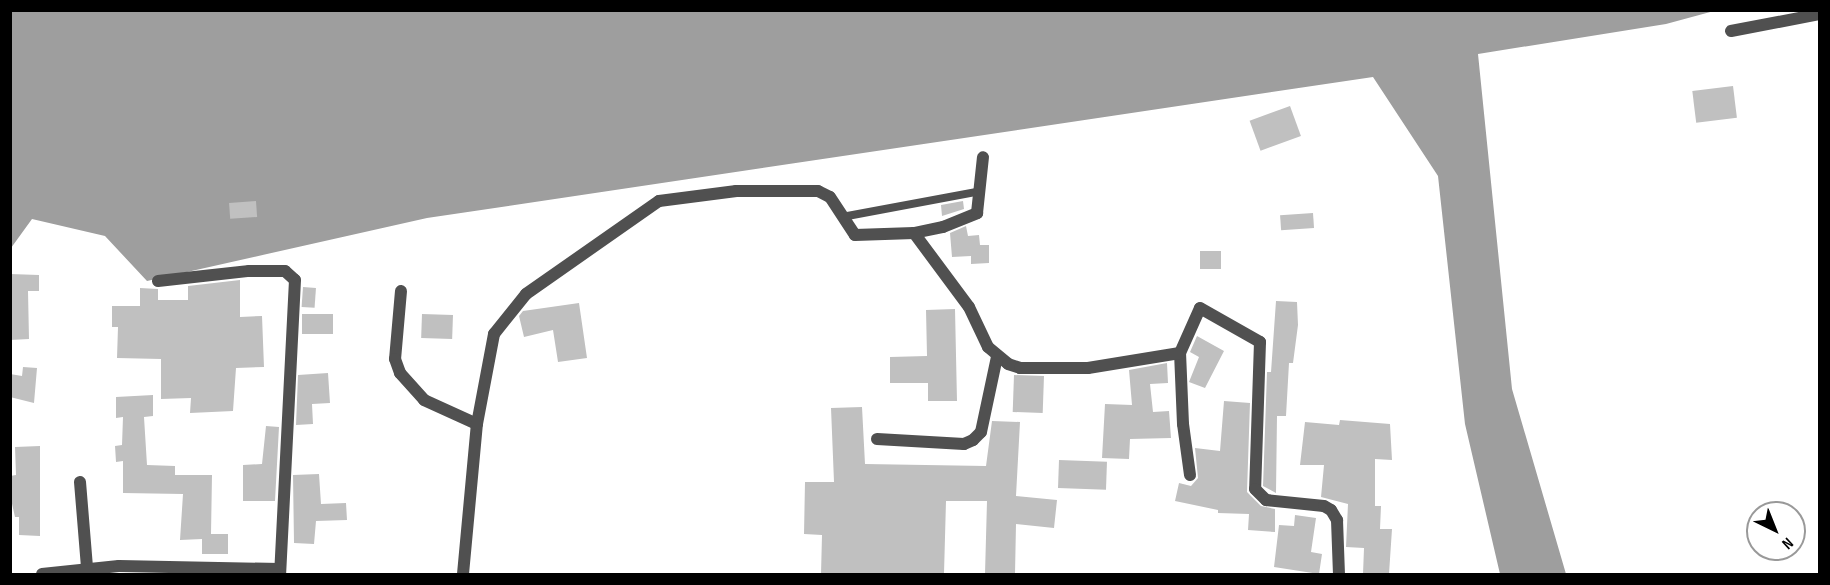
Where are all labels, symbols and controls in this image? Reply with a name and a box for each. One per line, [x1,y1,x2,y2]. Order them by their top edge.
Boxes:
north arrow [1746,501,1806,561]
text: N [1778,533,1797,553]

